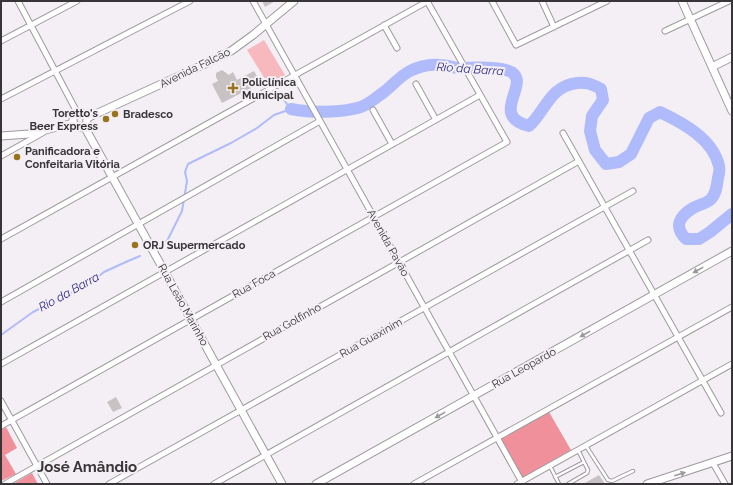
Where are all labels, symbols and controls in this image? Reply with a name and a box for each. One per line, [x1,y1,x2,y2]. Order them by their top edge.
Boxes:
street label: Avenida Falcão [158,45,233,91]
water label: Rio da Barra [436,60,504,78]
place label: Policlínica Municipal [242,76,296,102]
marker: Policlínica Municipal [227,82,239,94]
place label: Toretto's Beer Express [30,107,99,133]
place label: Bradesco [123,108,173,121]
marker: Bradesco [110,109,120,119]
marker: Toretto's Beer Express [101,114,111,124]
place label: Panificadora e Confeitaria Vitória [25,145,120,171]
marker: Panificadora e Confeitaria Vitória [12,152,22,162]
street label: Avenida Pavão [364,207,412,279]
place label: ORJ Supermercado [143,239,246,252]
marker: ORJ Supermercado [130,240,140,250]
street label: Rua Leão Marinho [155,262,211,349]
street label: Rua Foca [230,267,278,301]
one-way arrow [692,267,704,274]
water label: Rio da Barra [36,270,102,314]
street label: Rua Golfinho [261,300,324,343]
street label: Rua Guaxinim [337,315,405,361]
one-way arrow [579,331,590,337]
street label: Rua Leopardo [490,345,559,391]
one-way arrow [434,412,446,419]
district label: José Amândio [37,458,137,476]
one-way arrow [675,470,687,476]

